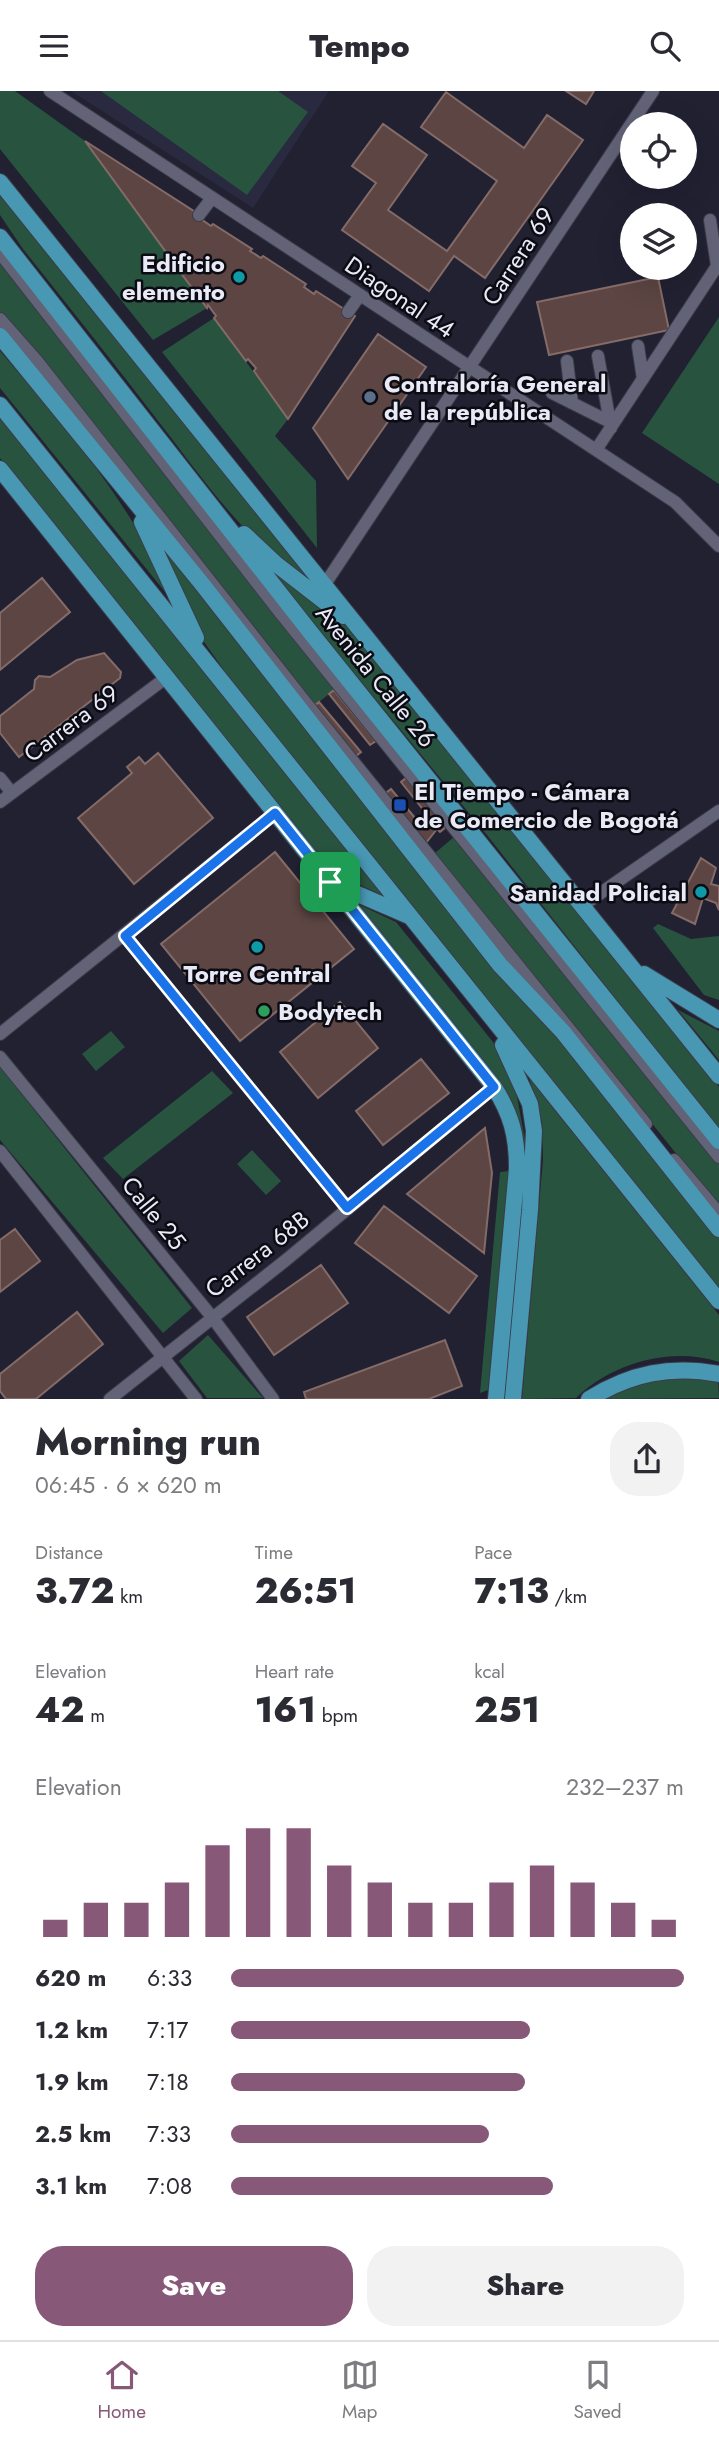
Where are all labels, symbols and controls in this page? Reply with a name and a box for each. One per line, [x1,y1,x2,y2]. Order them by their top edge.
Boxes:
text: Tempo [309,23,410,69]
icon: menu [35,27,73,65]
icon: search [646,27,684,65]
map controls [620,112,697,280]
button: locate [620,112,697,189]
street label: Carrera 69 [473,200,563,312]
button: layers [620,203,697,280]
place label: Edificio elemento [122,246,225,309]
street label: Diagonal 44 [338,247,462,347]
marker: Edificio elemento [231,269,247,285]
place label: Contraloría General de la república [384,366,607,429]
marker: Contraloría General de la república [362,389,378,405]
street label: Avenida Calle 26 [307,597,445,755]
street label: Carrera 69 [16,676,126,770]
place label: El Tiempo - Cámara de Comercio de Bogotá [414,774,679,837]
marker: El Tiempo - Cámara de Comercio de Bogotá [392,797,408,813]
pin [300,852,360,912]
icon: arrive [311,863,349,901]
place label: Sanidad Policial [509,875,687,910]
marker: Sanidad Policial [693,884,709,900]
marker: Torre Central [249,939,265,955]
place label: Torre Central [184,956,330,991]
place label: Bodytech [278,994,382,1029]
marker: Bodytech [256,1003,272,1019]
street label: Calle 25 [113,1169,195,1257]
street label: Carrera 68B [197,1202,317,1306]
text: Morning run [35,1414,261,1469]
button: share [610,1422,684,1496]
text: 06:45 · 6 × 620 m [35,1468,222,1502]
text: Distance [35,1539,103,1566]
text: Time [255,1539,293,1566]
text: Pace [474,1539,512,1566]
text: 3.72 [35,1566,114,1616]
text: 26:51 [255,1566,356,1616]
text: 7:13 [474,1566,549,1616]
text: km [114,1583,143,1610]
text: /km [549,1583,587,1610]
text: Elevation [35,1658,107,1685]
text: Heart rate [255,1658,334,1685]
text: kcal [474,1658,505,1685]
text: 42 [35,1685,85,1735]
text: 161 [255,1685,316,1735]
text: 251 [474,1685,540,1735]
text: m [85,1702,105,1729]
text: bpm [316,1702,358,1729]
text: Elevation [35,1770,122,1804]
text: 232–237 m [566,1770,684,1804]
text: 620 m [35,1961,106,1995]
text: 6:33 [147,1961,192,1995]
text: 1.2 km [35,2013,108,2047]
text: 7:17 [147,2013,188,2047]
text: 1.9 km [35,2065,109,2099]
text: 7:18 [147,2065,189,2099]
text: 2.5 km [35,2117,111,2151]
text: 7:33 [147,2117,191,2151]
text: 3.1 km [35,2169,107,2203]
text: 7:08 [147,2169,192,2203]
button: Save [35,2246,353,2326]
button: Share [367,2246,684,2326]
tab: Home [97,2356,146,2425]
tab: Map [341,2356,379,2425]
tab: Saved [573,2356,622,2425]

